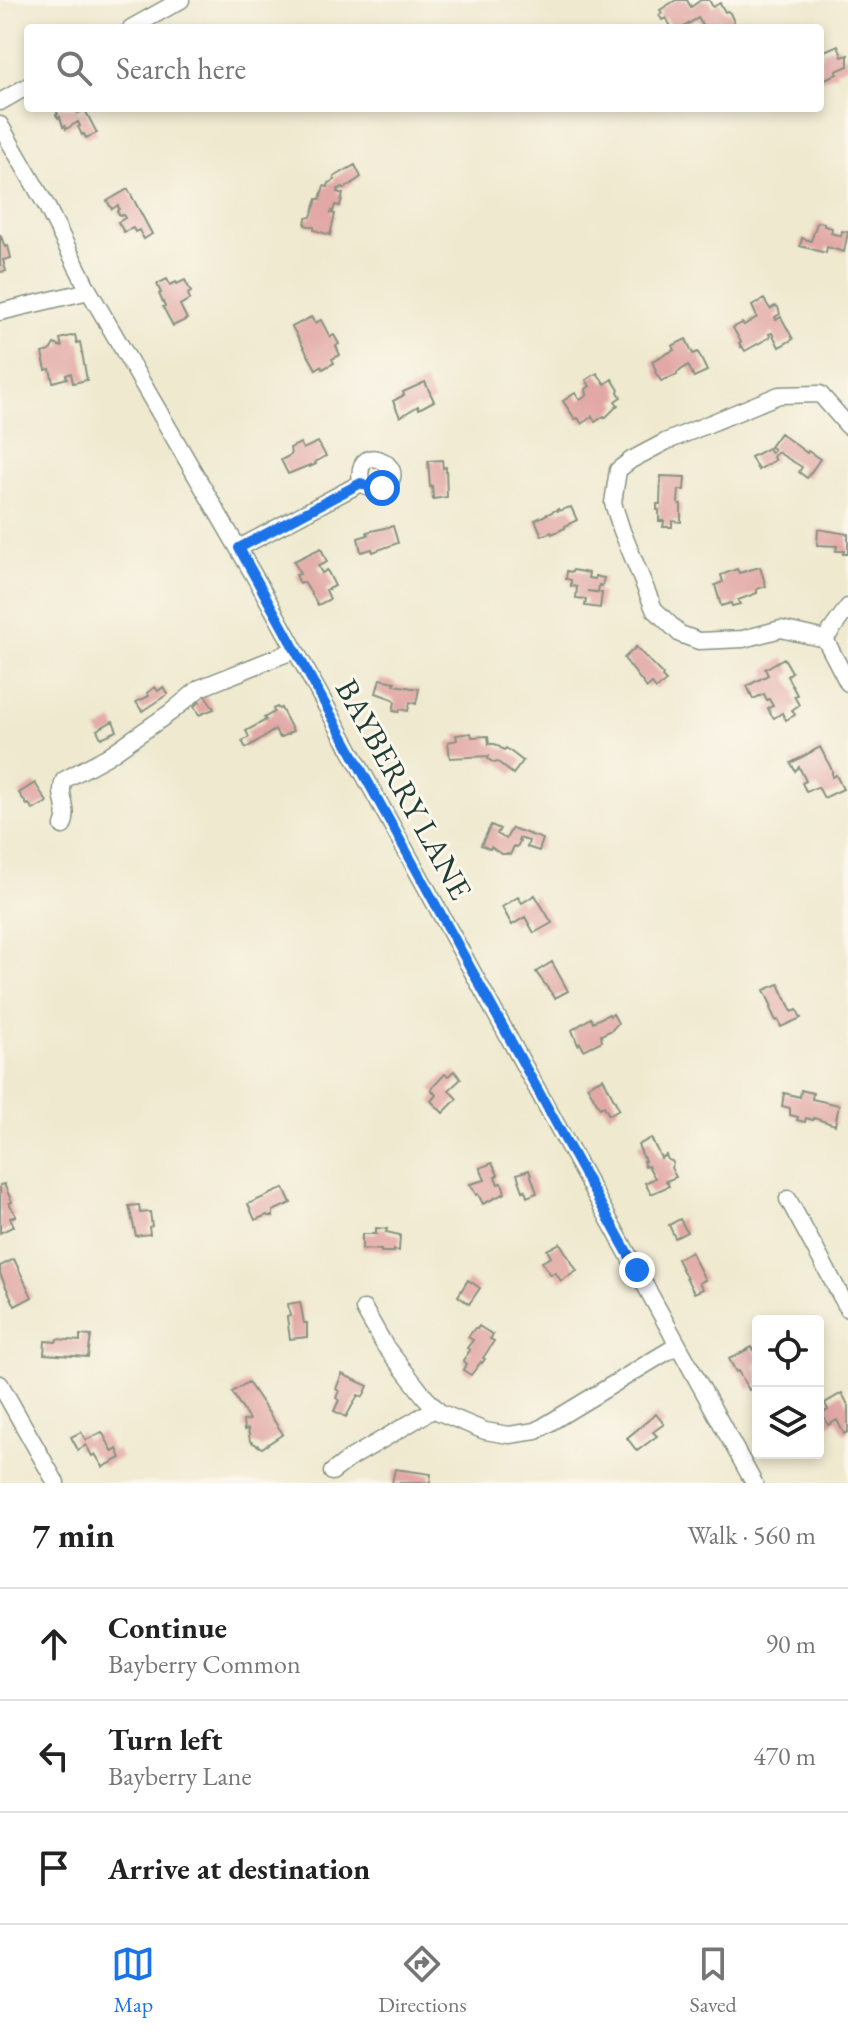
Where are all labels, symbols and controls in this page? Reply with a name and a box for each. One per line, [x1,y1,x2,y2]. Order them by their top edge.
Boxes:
search box [24,24,824,112]
icon: search [52,46,96,90]
text: Search here [116,49,246,88]
route start [364,470,400,506]
street label: BAYBERRY LANE [326,671,482,907]
route end [619,1252,655,1288]
map controls [752,1315,824,1459]
button: locate [752,1315,824,1387]
button: layers [752,1387,824,1459]
text: 7 min [32,1513,115,1557]
text: Walk · 560 m [688,1518,816,1552]
text: Continue [108,1608,227,1647]
icon: ahead [32,1622,76,1666]
text: 90 m [766,1627,816,1661]
text: Bayberry Common [108,1647,301,1681]
text: Turn left [108,1720,222,1759]
icon: left [32,1734,76,1778]
text: 470 m [753,1739,816,1773]
text: Bayberry Lane [108,1759,252,1793]
icon: arrive [32,1846,76,1890]
text: Arrive at destination [108,1849,370,1888]
tab: Map [111,1942,155,2019]
tab: Directions [378,1942,467,2019]
tab: Saved [689,1942,737,2019]

